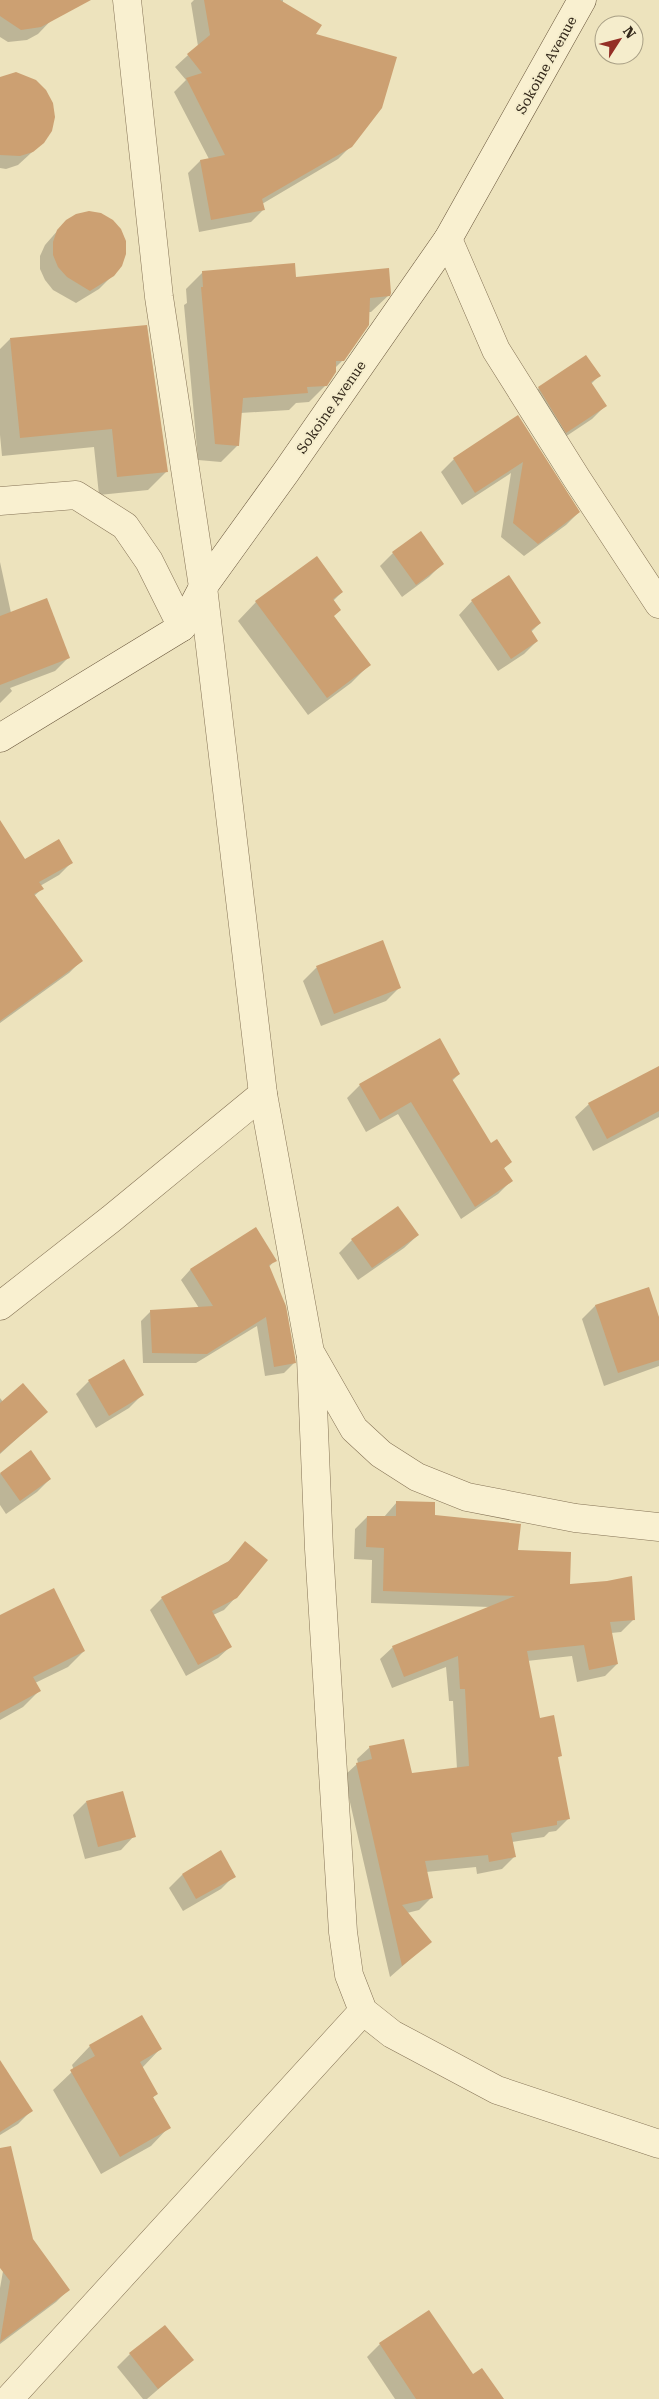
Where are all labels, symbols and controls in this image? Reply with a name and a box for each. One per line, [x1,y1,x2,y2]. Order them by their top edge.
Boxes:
street label: Sokoine Avenue [512,13,580,117]
north arrow [594,15,644,65]
text: N [620,23,639,42]
street label: Sokoine Avenue [293,357,369,456]

